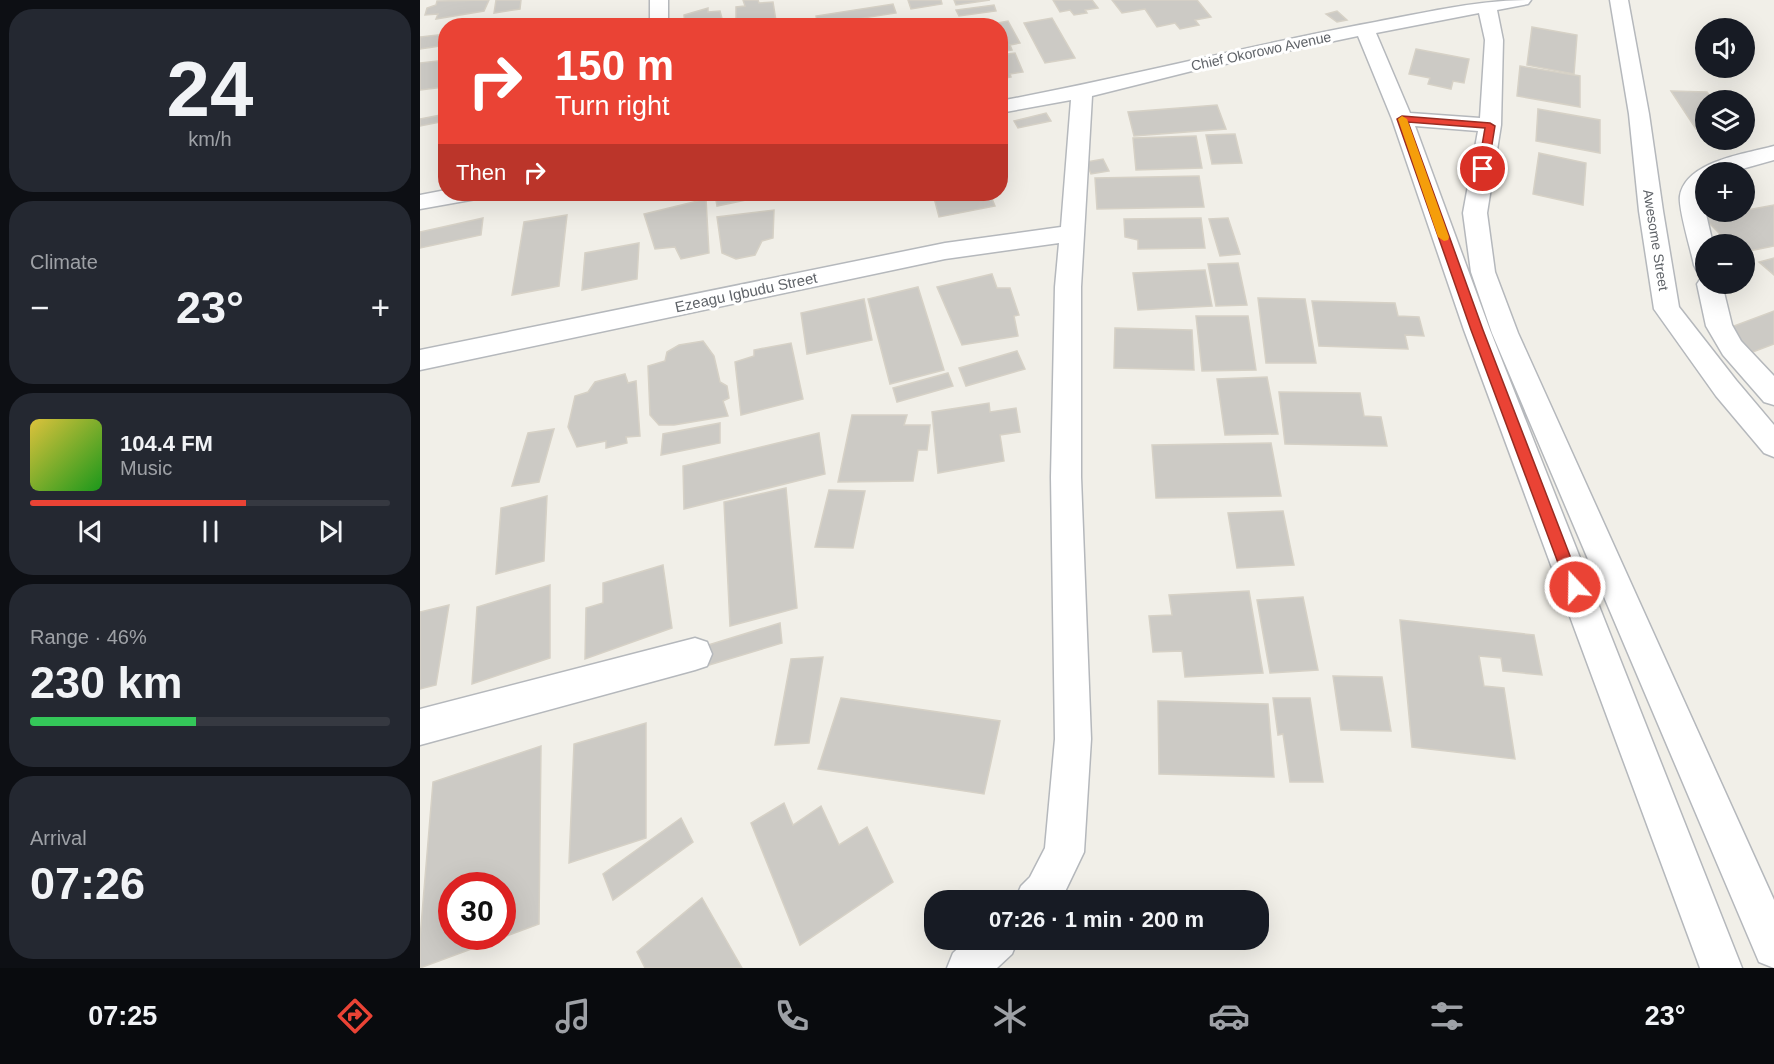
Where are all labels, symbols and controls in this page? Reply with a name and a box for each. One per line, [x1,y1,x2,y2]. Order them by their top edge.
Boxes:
map controls [1695,18,1755,294]
button: sound [1695,18,1755,78]
street label: Chief Okorowo Avenue [1189,28,1333,74]
icon: right [456,42,534,120]
text: 150 m [555,42,674,89]
text: 24 [167,45,253,133]
button: layers [1695,90,1755,150]
text: Turn right [555,91,670,121]
text: km/h [188,128,232,150]
pin [1457,143,1508,194]
icon: arrive [1466,152,1499,185]
icon: right [518,156,551,189]
text: Then [456,160,506,185]
button: + [1695,162,1755,222]
street label: Awesome Street [1640,188,1672,292]
button: − [1695,234,1755,294]
text: Climate [30,251,98,273]
street label: Ezeagu Igbudu Street [673,268,820,315]
text: 23° [176,282,244,333]
text: − [30,289,49,326]
text: + [371,289,390,326]
text: 104.4 FM [120,431,213,456]
text: Music [120,457,172,479]
icon: previous [74,515,107,548]
icon: pause [194,515,227,548]
icon: next [314,515,347,548]
position arrow [1543,555,1607,619]
text: Range · 46% [30,626,147,648]
text: 230 km [30,657,183,708]
text: Arrival [30,827,87,849]
text: 07:26 [30,858,145,909]
speed limit sign: 30 [438,872,516,950]
text: 07:26 · 1 min · 200 m [989,907,1204,932]
icon: directions [334,995,376,1037]
icon: music [552,995,594,1037]
icon: phone [771,995,813,1037]
icon: climate [989,995,1031,1037]
icon: car [1208,995,1250,1037]
icon: filters [1426,995,1468,1037]
text: 07:25 [88,1001,157,1031]
text: 23° [1645,1001,1686,1031]

